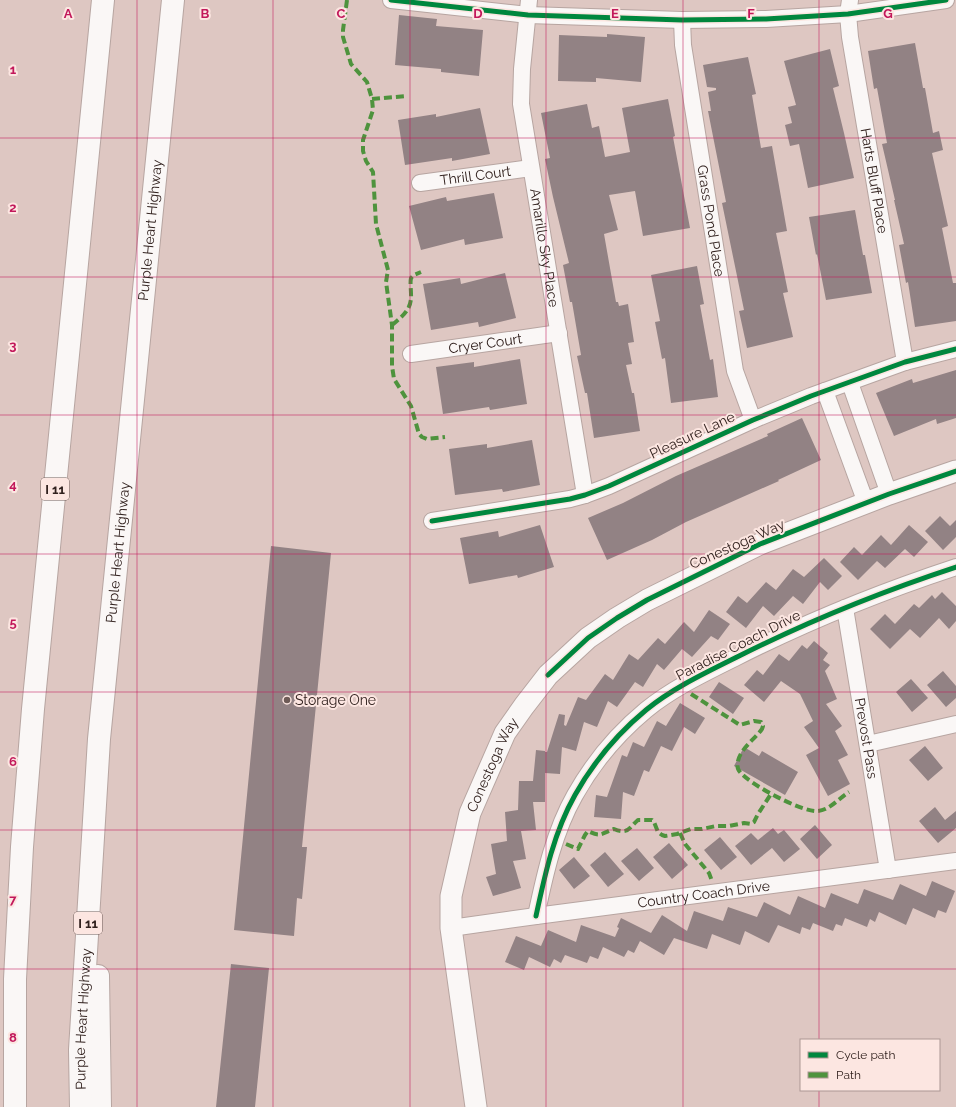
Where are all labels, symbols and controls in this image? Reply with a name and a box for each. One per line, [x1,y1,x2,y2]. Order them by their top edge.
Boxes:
text: A [64,6,73,21]
text: B [201,6,210,21]
text: C [337,6,346,21]
text: D [473,6,483,21]
text: E [611,6,619,21]
text: F [747,6,755,21]
text: G [883,6,893,21]
text: 1 [10,62,17,77]
street label: Harts Bluff Place [858,127,891,235]
street label: Purple Heart Highway [135,158,165,301]
street label: Thrill Court [439,163,512,188]
street label: Grass Pond Place [694,164,728,278]
street label: Amarillo Sky Place [527,187,562,308]
text: 2 [9,200,17,215]
street label: Cryer Court [447,330,523,357]
text: 3 [9,338,17,353]
street label: Pleasure Lane [647,408,737,462]
text: 4 [9,477,17,492]
road number: I 11 [41,478,69,500]
street label: Purple Heart Highway [103,481,133,624]
street label: Conestoga Way [687,516,787,572]
street label: Paradise Coach Drive [673,607,803,683]
text: 5 [9,615,17,630]
place label: Storage One [295,692,376,708]
marker: Storage One [282,695,292,705]
street label: Prevost Pass [852,697,881,780]
street label: Conestoga Way [463,714,522,814]
text: 6 [9,754,17,769]
street label: Country Coach Drive [637,877,771,911]
text: 7 [9,892,17,907]
road number: I 11 [74,912,102,934]
street label: Purple Heart Highway [72,947,94,1090]
text: 8 [9,1030,17,1045]
legend [800,1039,940,1091]
text: Cycle path [836,1048,895,1062]
text: Path [836,1068,861,1082]

